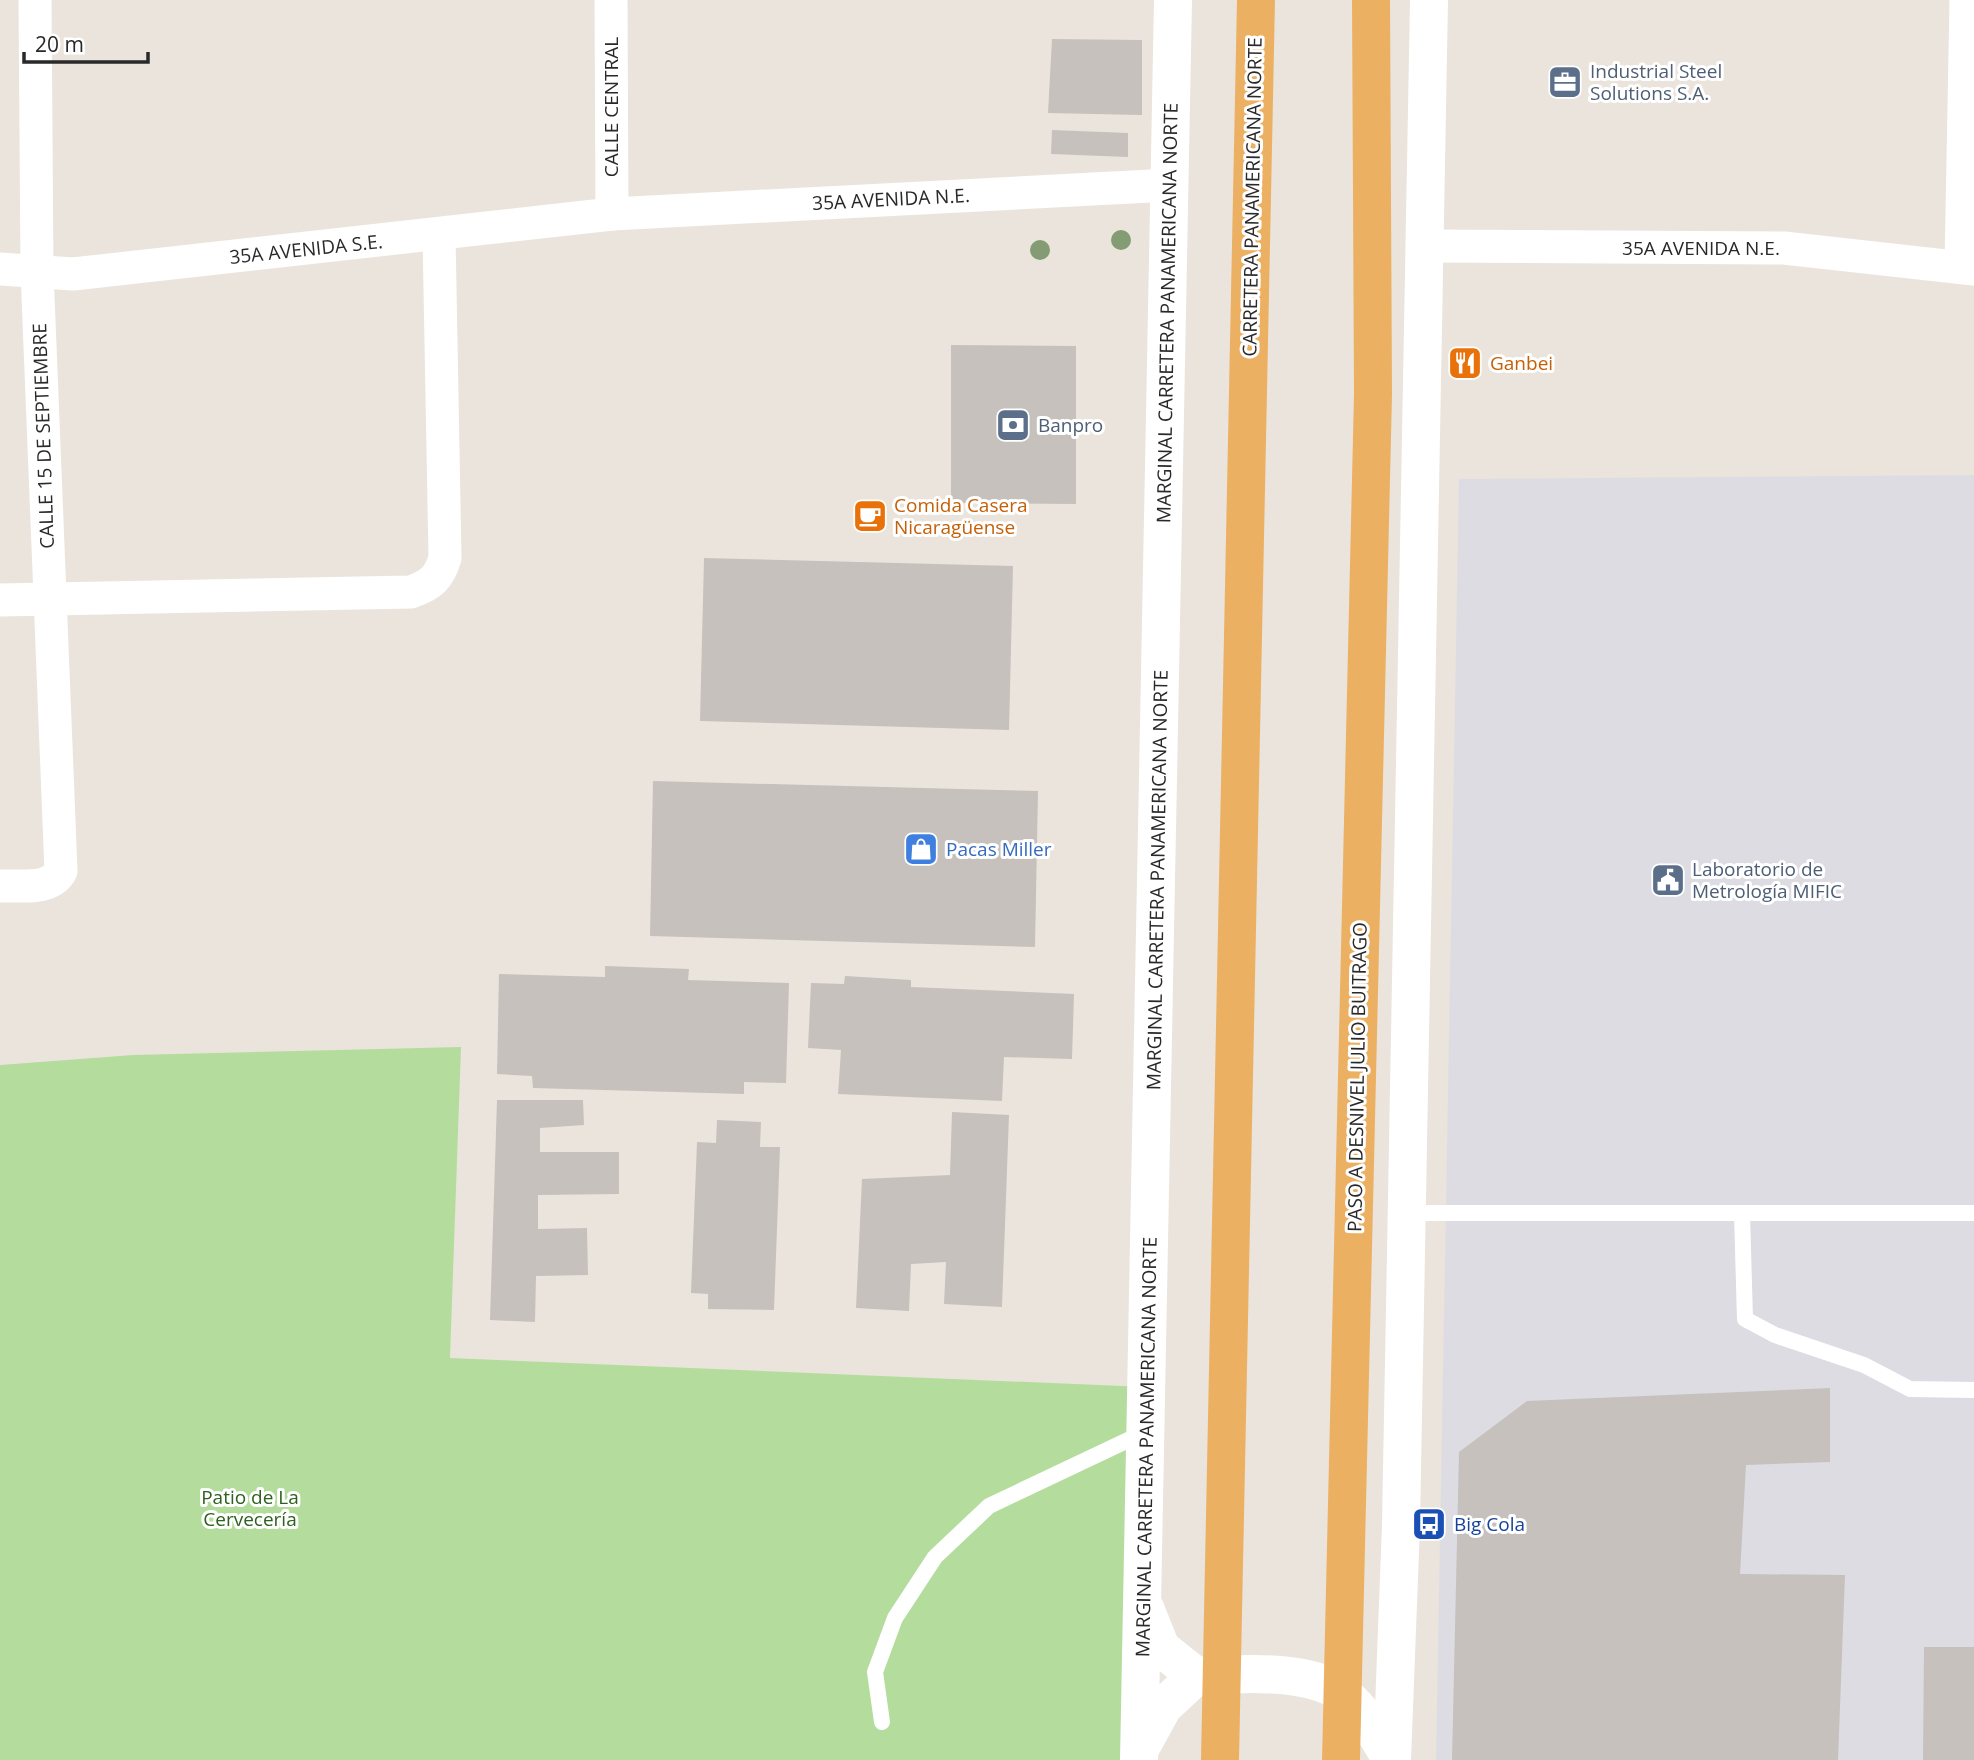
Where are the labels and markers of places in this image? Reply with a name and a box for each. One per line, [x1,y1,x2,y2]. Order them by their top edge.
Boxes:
place label: Industrial Steel Solutions S.A. [1590,58,1722,106]
office icon: Industrial Steel Solutions S.A. [1546,63,1584,101]
restaurant icon: Ganbei [1446,344,1484,382]
place label: Ganbei [1490,350,1553,376]
bank icon: Banpro [994,406,1032,444]
place label: Banpro [1038,412,1103,438]
place label: Comida Casera Nicaragüense [894,492,1027,540]
cafe icon: Comida Casera Nicaragüense [851,497,889,535]
shop icon: Pacas Miller [902,830,940,868]
place label: Pacas Miller [946,836,1052,862]
place label: Laboratorio de Metrología MIFIC [1692,856,1842,904]
public building icon: Laboratorio de Metrología MIFIC [1649,861,1687,899]
bus stop icon: Big Cola [1410,1505,1448,1543]
place label: Big Cola [1454,1511,1525,1537]

